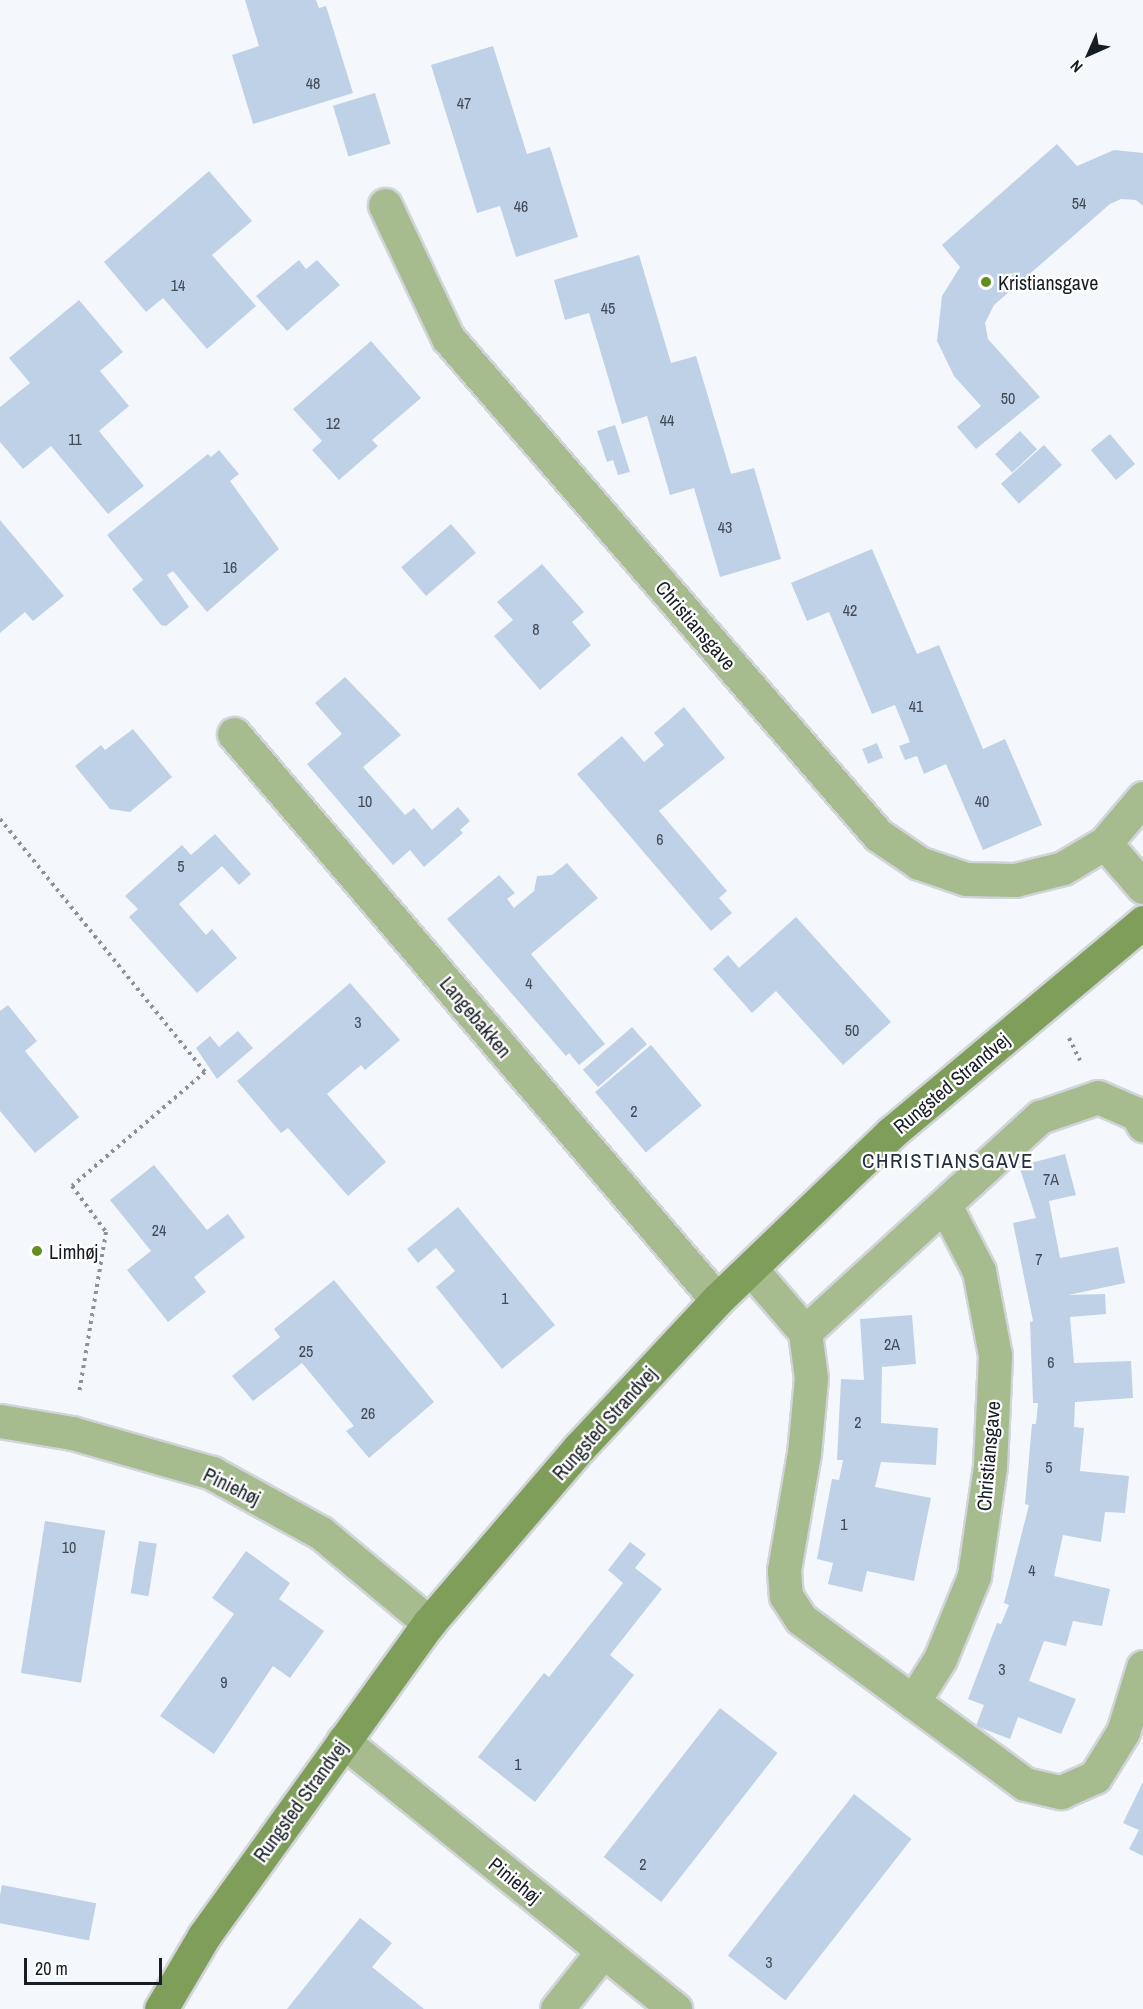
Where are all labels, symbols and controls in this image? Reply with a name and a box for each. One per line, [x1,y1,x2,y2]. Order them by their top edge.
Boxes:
north arrow [1059,24,1119,84]
text: N [1065,56,1087,78]
house number: 48 [306,73,320,93]
house number: 47 [457,93,471,113]
house number: 54 [1072,193,1086,213]
house number: 46 [514,196,528,216]
place label: Kristiansgave [998,270,1098,294]
house number: 14 [171,275,185,295]
marker: Kristiansgave [979,275,993,289]
house number: 45 [601,298,615,318]
house number: 50 [1001,388,1015,408]
house number: 44 [660,410,674,430]
house number: 12 [326,413,340,433]
house number: 11 [68,429,82,449]
house number: 43 [718,517,732,537]
house number: 16 [223,557,237,577]
street label: Christiansgave [651,576,741,674]
house number: 42 [843,600,857,620]
house number: 8 [532,619,540,639]
house number: 41 [909,696,923,716]
house number: 10 [358,791,372,811]
house number: 40 [975,791,989,811]
house number: 6 [656,829,664,849]
house number: 5 [177,856,185,876]
street label: Langebakken [435,972,517,1062]
house number: 4 [525,973,533,993]
house number: 3 [354,1012,362,1032]
house number: 50 [845,1020,859,1040]
street label: Rungsted Strandvej [888,1028,1014,1138]
house number: 2 [630,1101,638,1121]
district label: CHRISTIANSGAVE [862,1148,1034,1174]
house number: 7A [1043,1169,1059,1189]
house number: 24 [152,1220,166,1240]
place label: Limhøj [49,1239,98,1263]
marker: Limhøj [30,1244,44,1258]
house number: 7 [1035,1249,1043,1269]
house number: 1 [501,1288,509,1308]
house number: 2A [884,1334,900,1354]
house number: 25 [299,1341,313,1361]
house number: 6 [1047,1352,1055,1372]
street label: Rungsted Strandvej [547,1361,661,1485]
street label: Christiansgave [971,1400,1005,1512]
house number: 26 [361,1403,375,1423]
house number: 2 [854,1412,862,1432]
house number: 5 [1045,1457,1053,1477]
street label: Piniehøj [200,1462,264,1510]
house number: 1 [840,1514,848,1534]
house number: 10 [62,1537,76,1557]
house number: 4 [1028,1560,1036,1580]
house number: 3 [998,1659,1006,1679]
house number: 9 [220,1672,228,1692]
street label: Rungsted Strandvej [248,1736,352,1866]
house number: 1 [514,1754,522,1774]
street label: Piniehøj [484,1852,546,1908]
house number: 2 [639,1854,647,1874]
scale bar [27,1946,165,1984]
house number: 3 [765,1952,773,1972]
text: 20 m [35,1956,68,1981]

